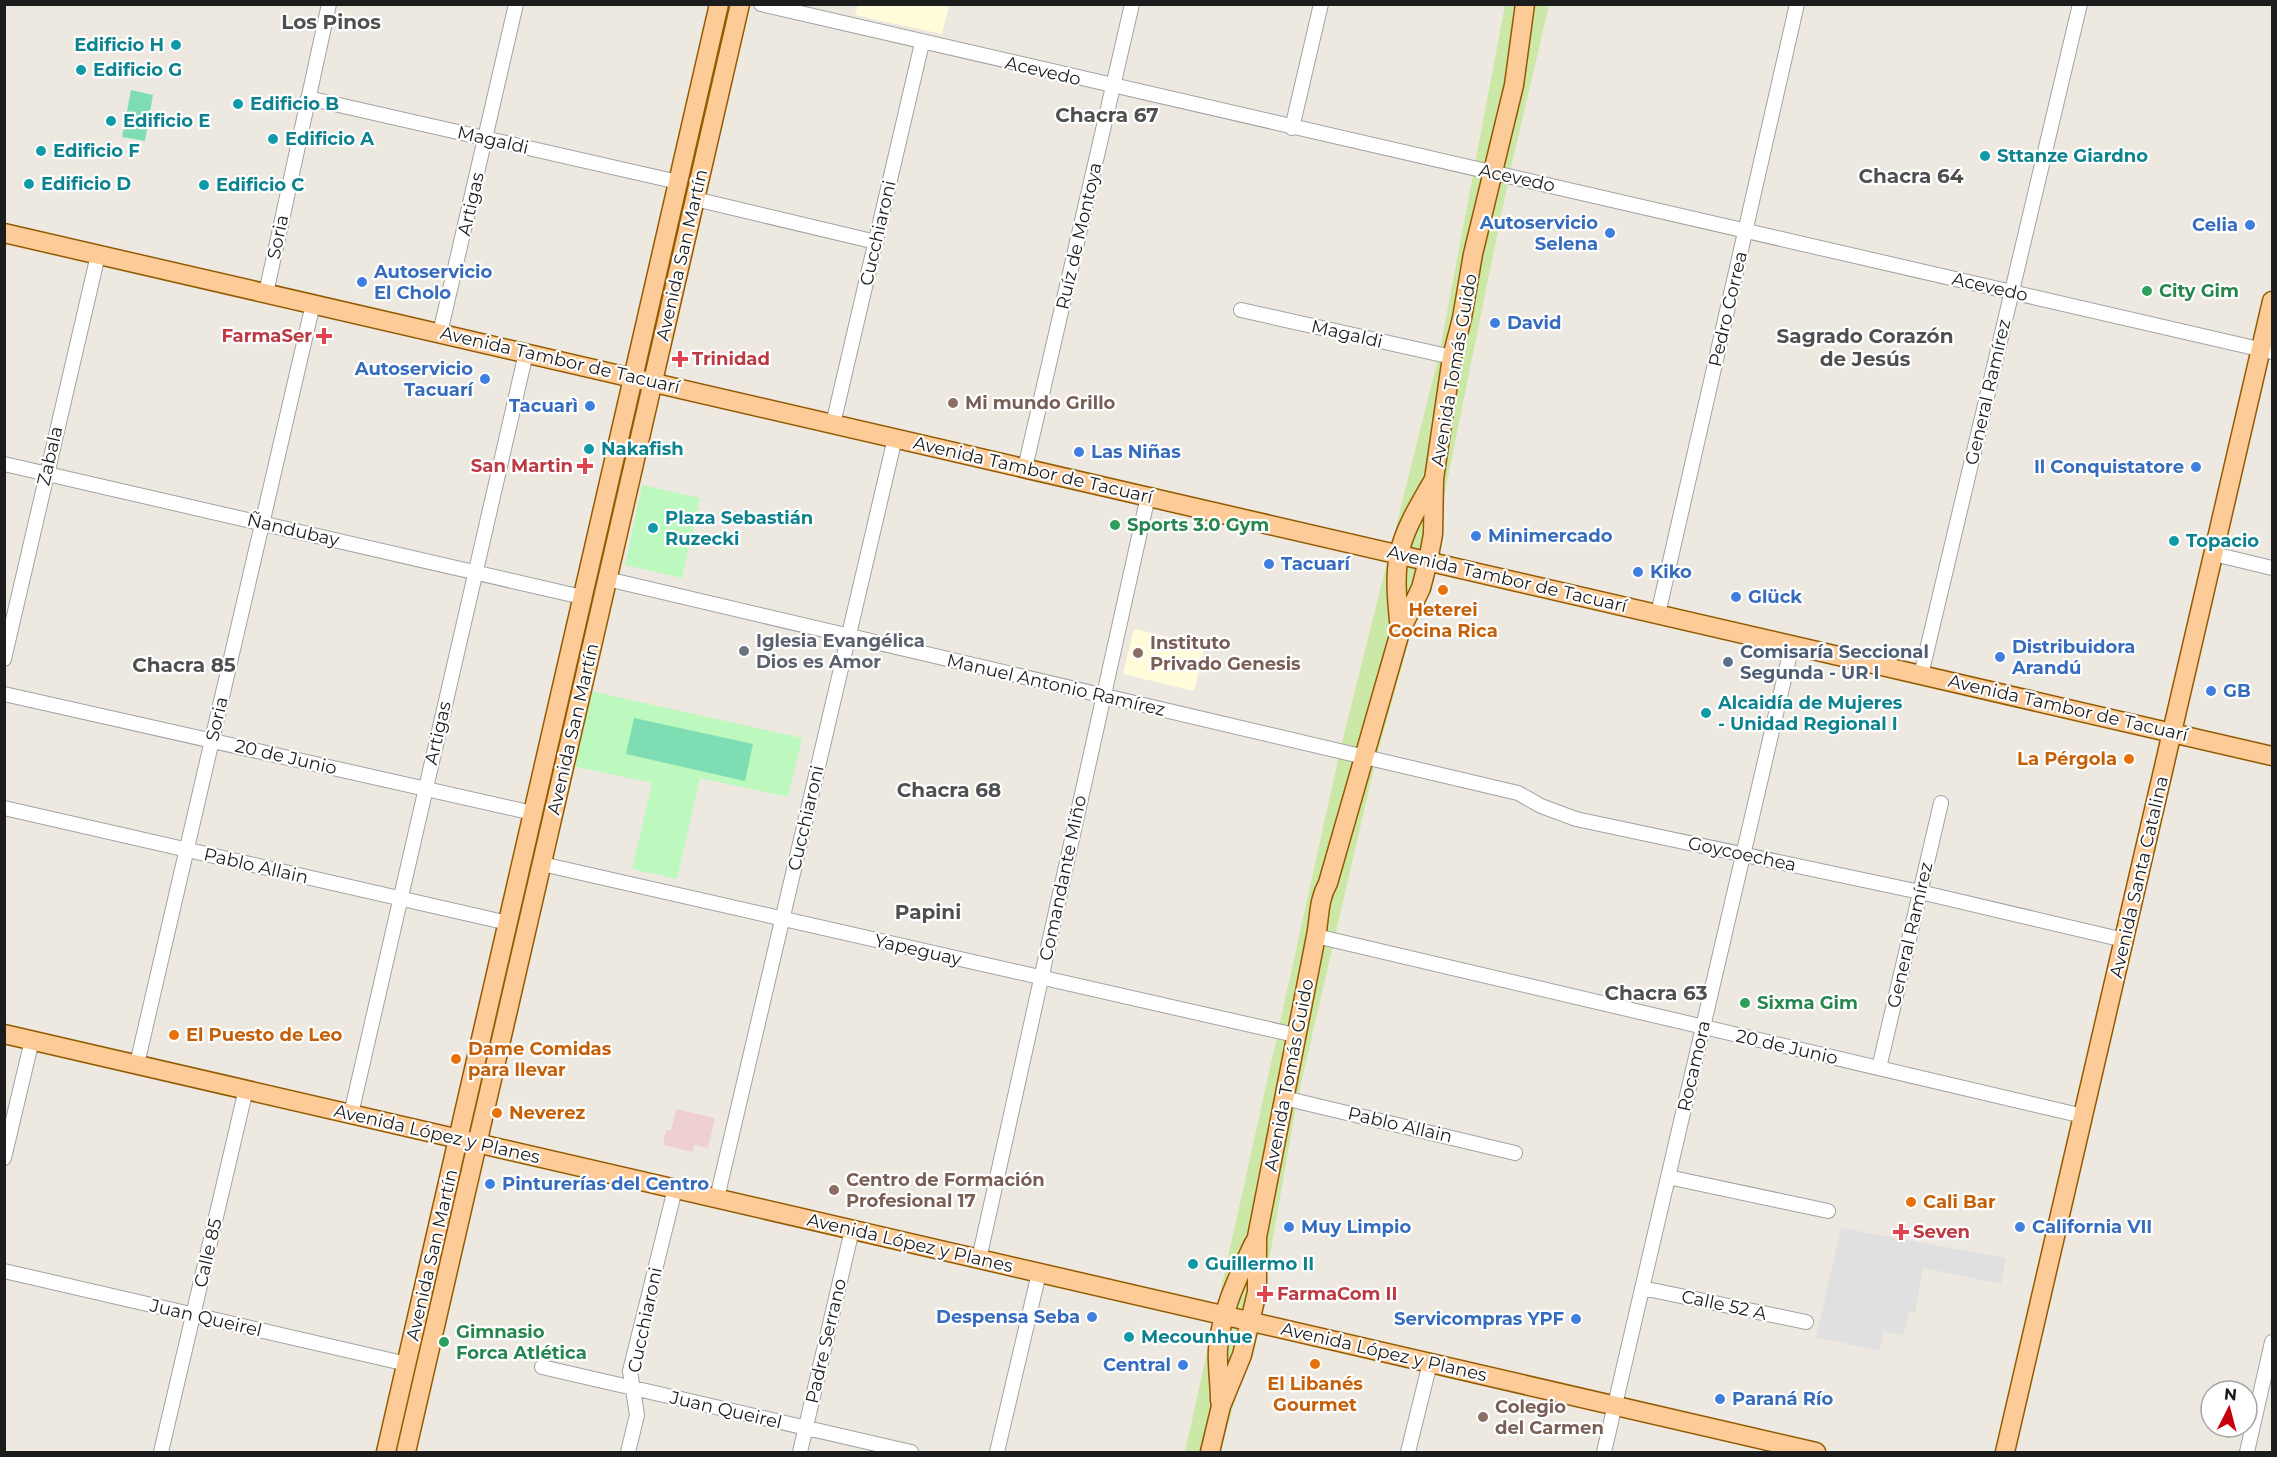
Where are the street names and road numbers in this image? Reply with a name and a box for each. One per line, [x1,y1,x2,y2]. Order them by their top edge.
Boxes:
street label: Acevedo [1003,52,1083,90]
street label: Magaldi [455,121,531,159]
street label: Acevedo [1477,159,1557,197]
street label: Ruíz de Montoya [1051,160,1107,312]
street label: Avenida San Martín [652,167,712,343]
street label: Artigas [453,170,489,238]
street label: Cucchiaroni [855,178,901,288]
street label: Soria [263,213,293,261]
street label: Pedro Correa [1704,249,1752,369]
street label: Acevedo [1950,268,2030,306]
street label: Avenida Tomás Guido [1426,272,1482,468]
street label: Magaldi [1309,315,1385,353]
street label: General Ramírez [1961,317,2015,467]
street label: Avenida Tambor de Tacuarí [438,322,683,399]
street label: Zabala [32,424,68,488]
street label: Avenida Tambor de Tacuarí [911,432,1156,509]
street label: Ñandubay [245,509,341,551]
street label: Avenida Tambor de Tacuarí [1385,541,1630,618]
street label: Avenida San Martín [543,641,603,817]
street label: Manuel Antonio Ramírez [945,649,1167,721]
street label: Avenida Tambor de Tacuarí [1946,670,2191,747]
street label: Soria [201,695,233,743]
street label: Artigas [420,699,456,767]
street label: 20 de Junio [233,735,339,779]
street label: Cucchiaroni [783,763,829,873]
street label: Avenida Santa Catalina [2105,774,2173,980]
street label: Comandante Miño [1035,793,1091,963]
street label: Goycoechea [1686,832,1798,876]
street label: Pablo Allain [202,843,310,889]
street label: General Ramírez [1883,860,1937,1010]
street label: Yapeguay [872,929,964,971]
street label: Avenida Tomás Guido [1260,977,1318,1173]
street label: Rocamora [1673,1018,1715,1114]
street label: 20 de Junio [1734,1025,1840,1069]
street label: Avenida López y Planes [332,1100,542,1168]
street label: Pablo Allain [1346,1102,1454,1148]
street label: Avenida San Martín [402,1167,462,1343]
street label: Avenida López y Planes [805,1209,1015,1277]
street label: Calle 85 [189,1216,227,1290]
street label: Cucchiaroni [623,1265,667,1375]
street label: Padre Serrano [801,1276,851,1406]
street label: Calle 52 A [1679,1285,1769,1325]
street label: Juan Queirel [147,1294,264,1342]
street label: Avenida López y Planes [1279,1318,1489,1386]
street label: Juan Queirel [667,1386,784,1434]

